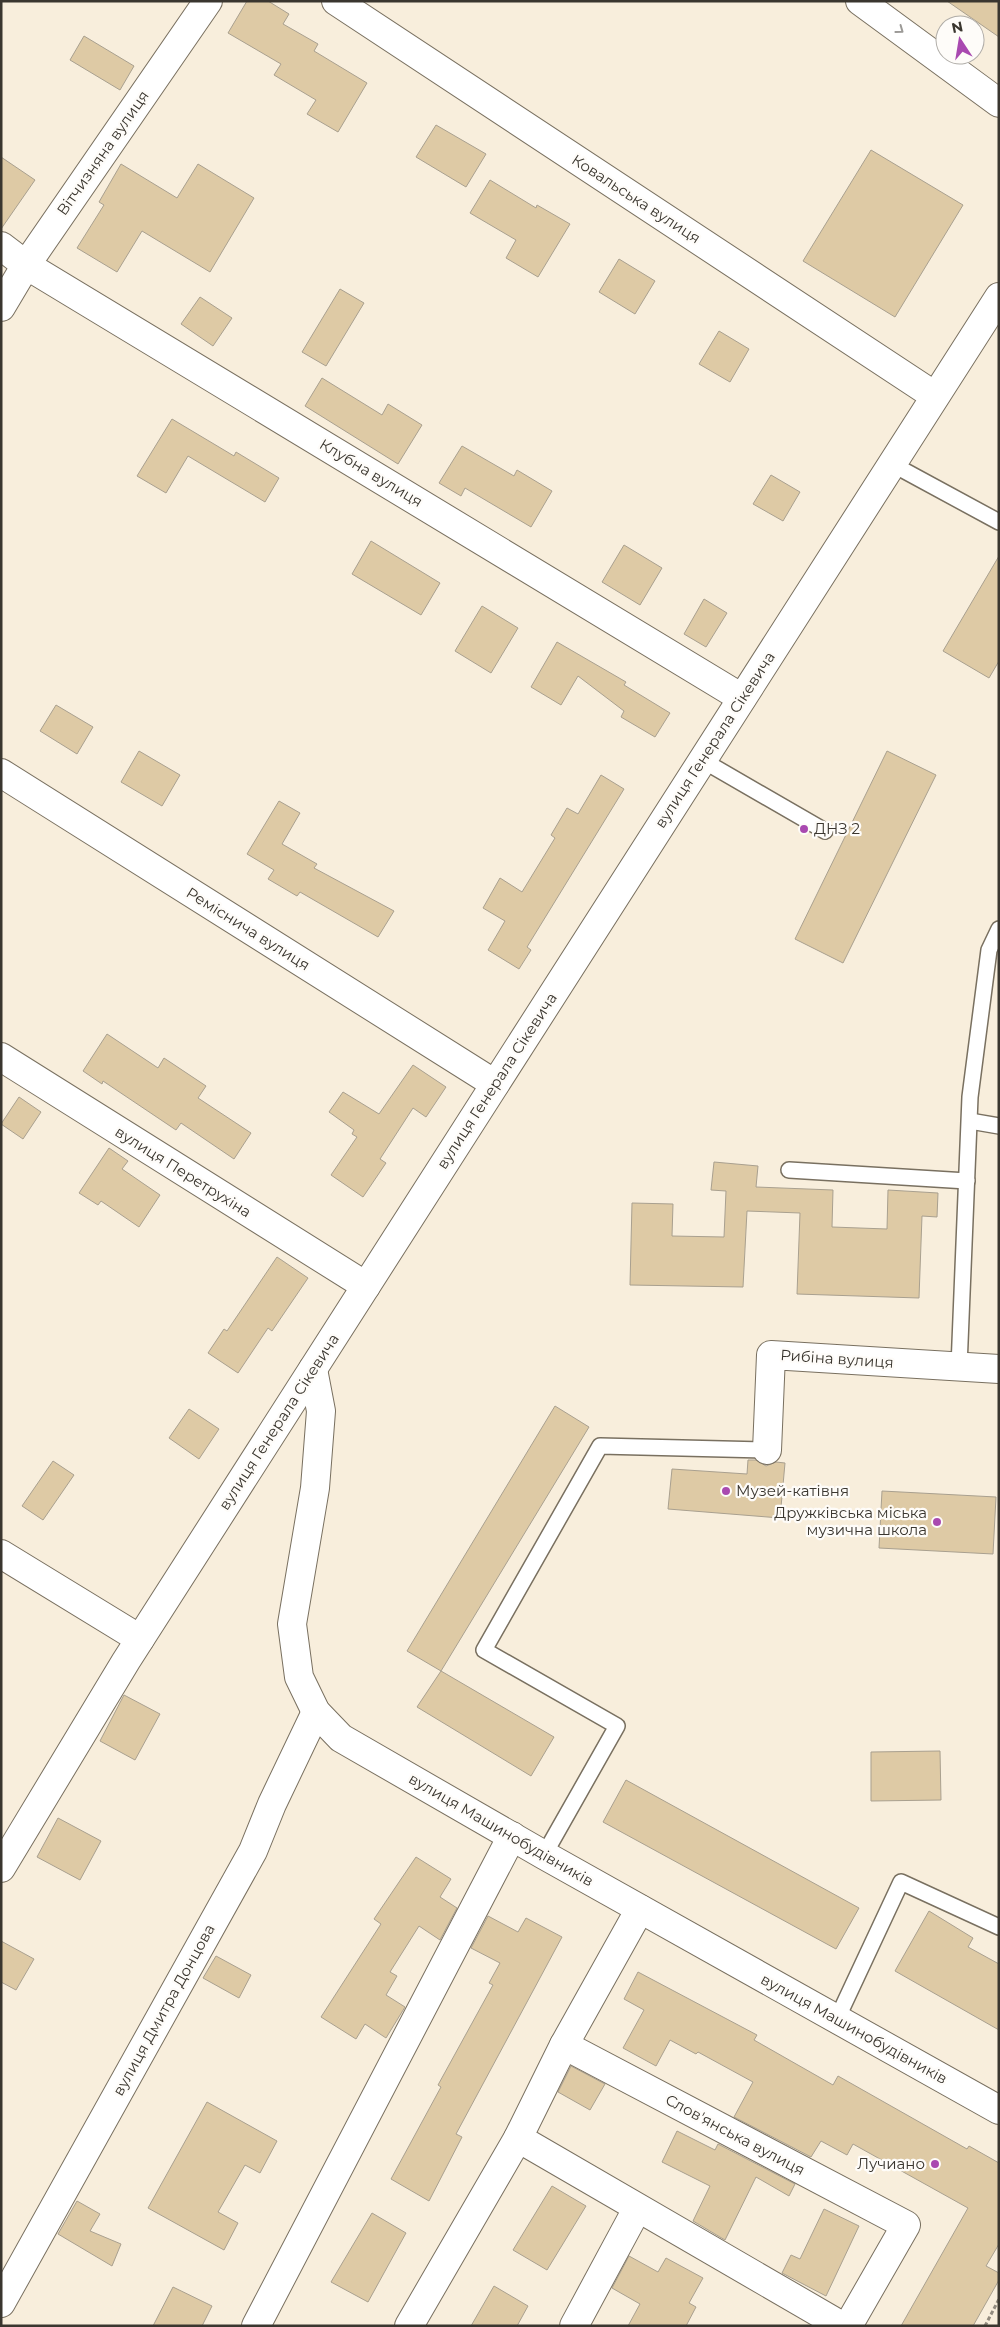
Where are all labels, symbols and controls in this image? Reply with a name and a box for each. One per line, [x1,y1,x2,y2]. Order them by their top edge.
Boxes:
north arrow [935,15,985,65]
text: N [950,17,965,37]
one-way arrow [894,24,904,33]
street label: Вітчизняна вулиця [52,87,153,219]
street label: Ковальська вулиця [568,150,704,247]
street label: Клубна вулиця [316,434,426,511]
street label: вулиця Генерала Сікевича [650,648,779,832]
place label: ДНЗ 2 [814,819,860,838]
marker: ДНЗ 2 [798,823,810,835]
street label: Реміснича вулиця [183,883,314,974]
street label: вулиця Генерала Сікевича [432,989,561,1173]
street label: вулиця Перетрухіна [112,1122,255,1221]
street label: вулиця Генерала Сікевича [214,1330,343,1514]
street label: Рибіна вулиця [780,1345,894,1372]
place label: Музей-катівня [736,1481,849,1500]
marker: Музей-катівня [720,1485,732,1497]
place label: Дружківська міська музична школа [774,1503,927,1539]
marker: Дружківська міська музична школа [931,1516,943,1528]
street label: вулиця Машинобудівників [405,1769,597,1890]
street label: вулиця Дмитра Донцова [108,1921,219,2099]
street label: вулиця Машинобудівників [758,1969,951,2088]
street label: Слов'янська вулиця [662,2090,808,2179]
place label: Лучиано [857,2154,925,2173]
marker: Лучиано [929,2158,941,2170]

